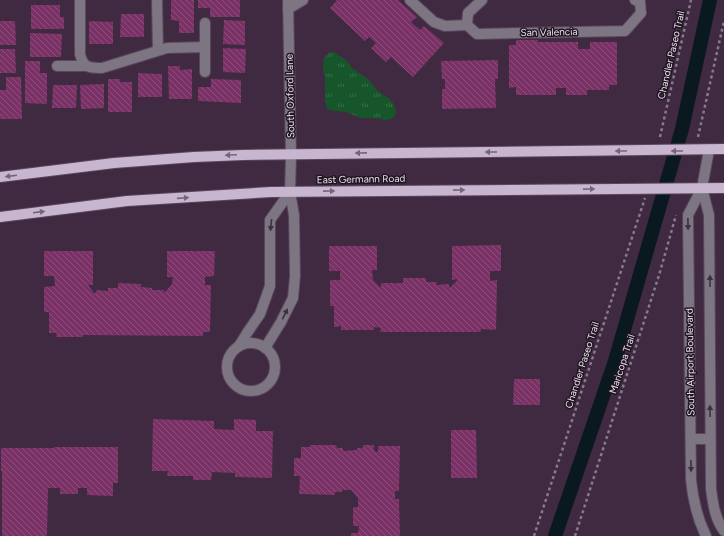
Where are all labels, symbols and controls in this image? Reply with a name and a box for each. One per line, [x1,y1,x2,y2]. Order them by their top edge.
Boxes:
street label: Chandler Paseo Trail [655,10,687,100]
street label: San Valencia [520,25,578,39]
street label: South Oxford Lane [283,53,297,138]
one-way arrow [671,147,683,154]
one-way arrow [614,148,627,154]
one-way arrow [484,149,497,155]
one-way arrow [354,150,367,156]
one-way arrow [225,152,237,159]
one-way arrow [5,172,17,179]
street label: East Germann Road [317,172,406,186]
one-way arrow [583,186,596,192]
one-way arrow [453,187,466,193]
one-way arrow [323,188,336,194]
one-way arrow [177,194,189,201]
one-way arrow [33,209,45,215]
one-way arrow [685,218,691,231]
one-way arrow [268,219,274,231]
one-way arrow [707,274,713,287]
street label: South Airport Boulevard [683,308,697,416]
one-way arrow [282,309,288,320]
street label: Chandler Paseo Trail [562,320,602,410]
street label: Maricopa Trail [606,333,638,395]
one-way arrow [707,404,713,417]
one-way arrow [688,460,694,473]

